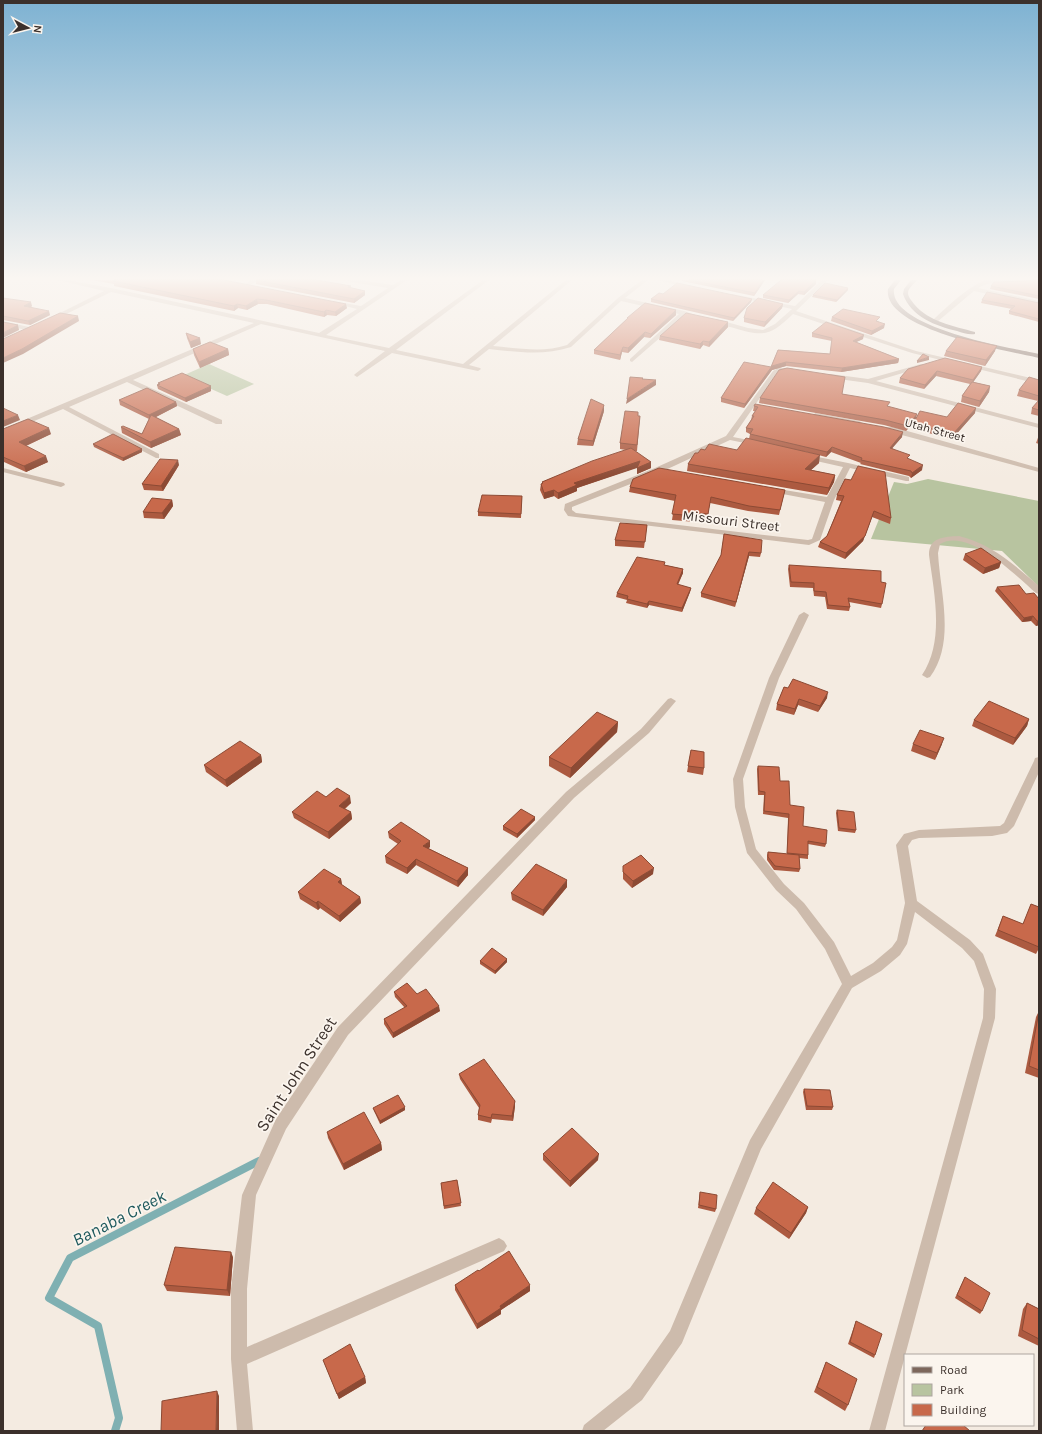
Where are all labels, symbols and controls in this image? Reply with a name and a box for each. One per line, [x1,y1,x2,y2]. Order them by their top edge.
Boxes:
north arrow [8,8,48,48]
text: N [30,24,44,34]
street label: Utah Street [903,415,967,445]
street label: Missouri Street [681,507,781,535]
street label: Saint John Street [251,1013,341,1135]
water label: Banaba Creek [68,1185,170,1251]
legend [904,1354,1034,1426]
text: Road [940,1363,968,1377]
text: Park [940,1383,965,1397]
text: Building [940,1403,987,1417]

